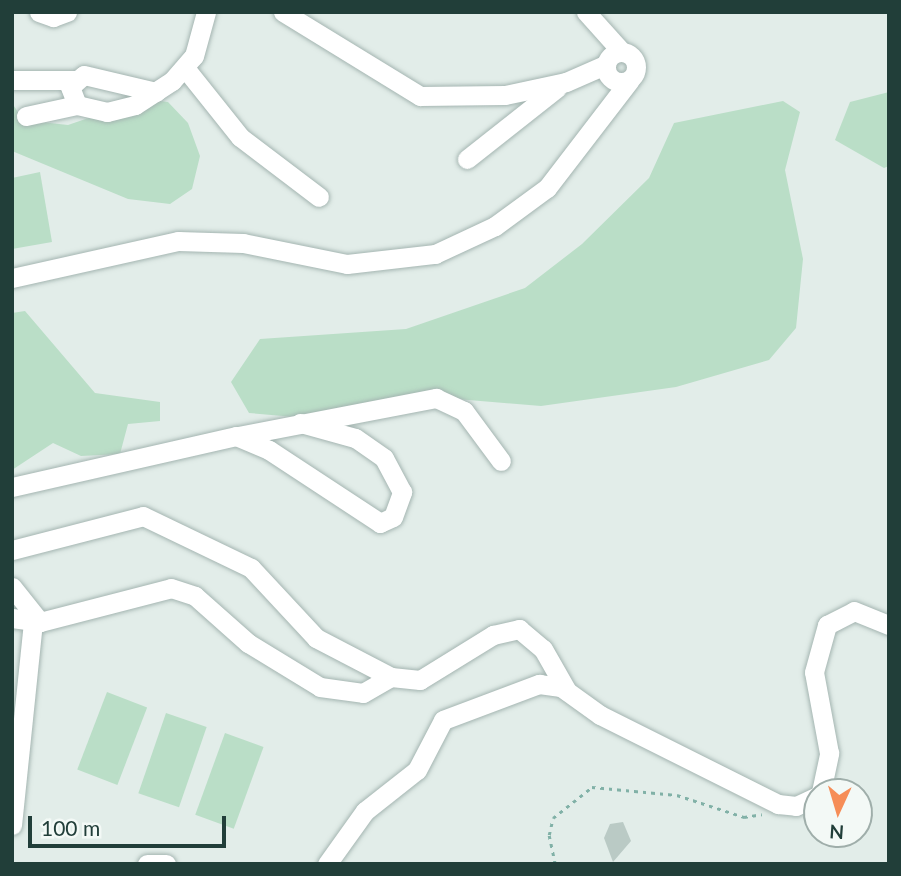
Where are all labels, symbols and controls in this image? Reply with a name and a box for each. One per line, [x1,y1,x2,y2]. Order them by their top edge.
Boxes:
north arrow [803,778,873,848]
scale bar [32,802,229,846]
text: 100 m [41,815,100,840]
text: N [829,820,845,844]

